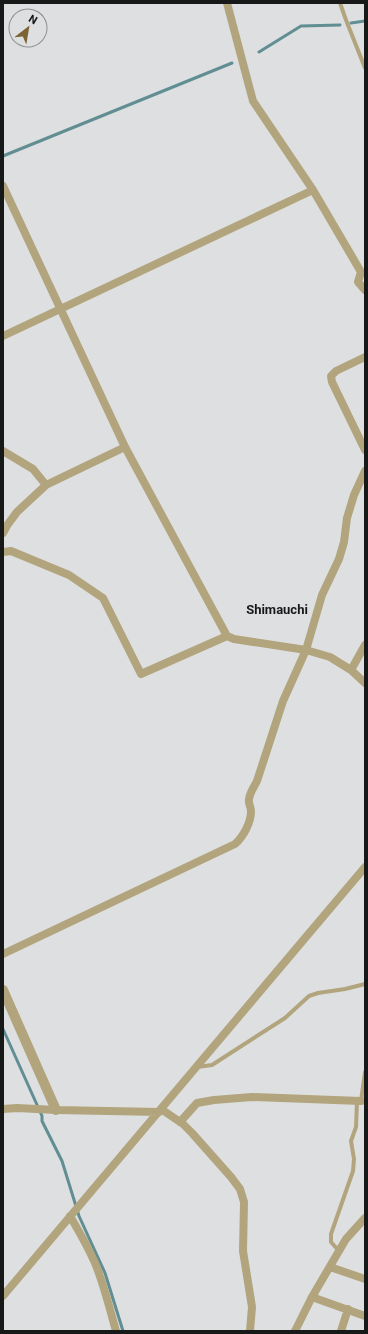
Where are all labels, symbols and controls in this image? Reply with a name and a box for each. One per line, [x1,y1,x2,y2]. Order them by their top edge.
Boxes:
north arrow [8,8,48,48]
text: N [26,12,40,28]
district label: Shimauchi [246,602,308,617]

